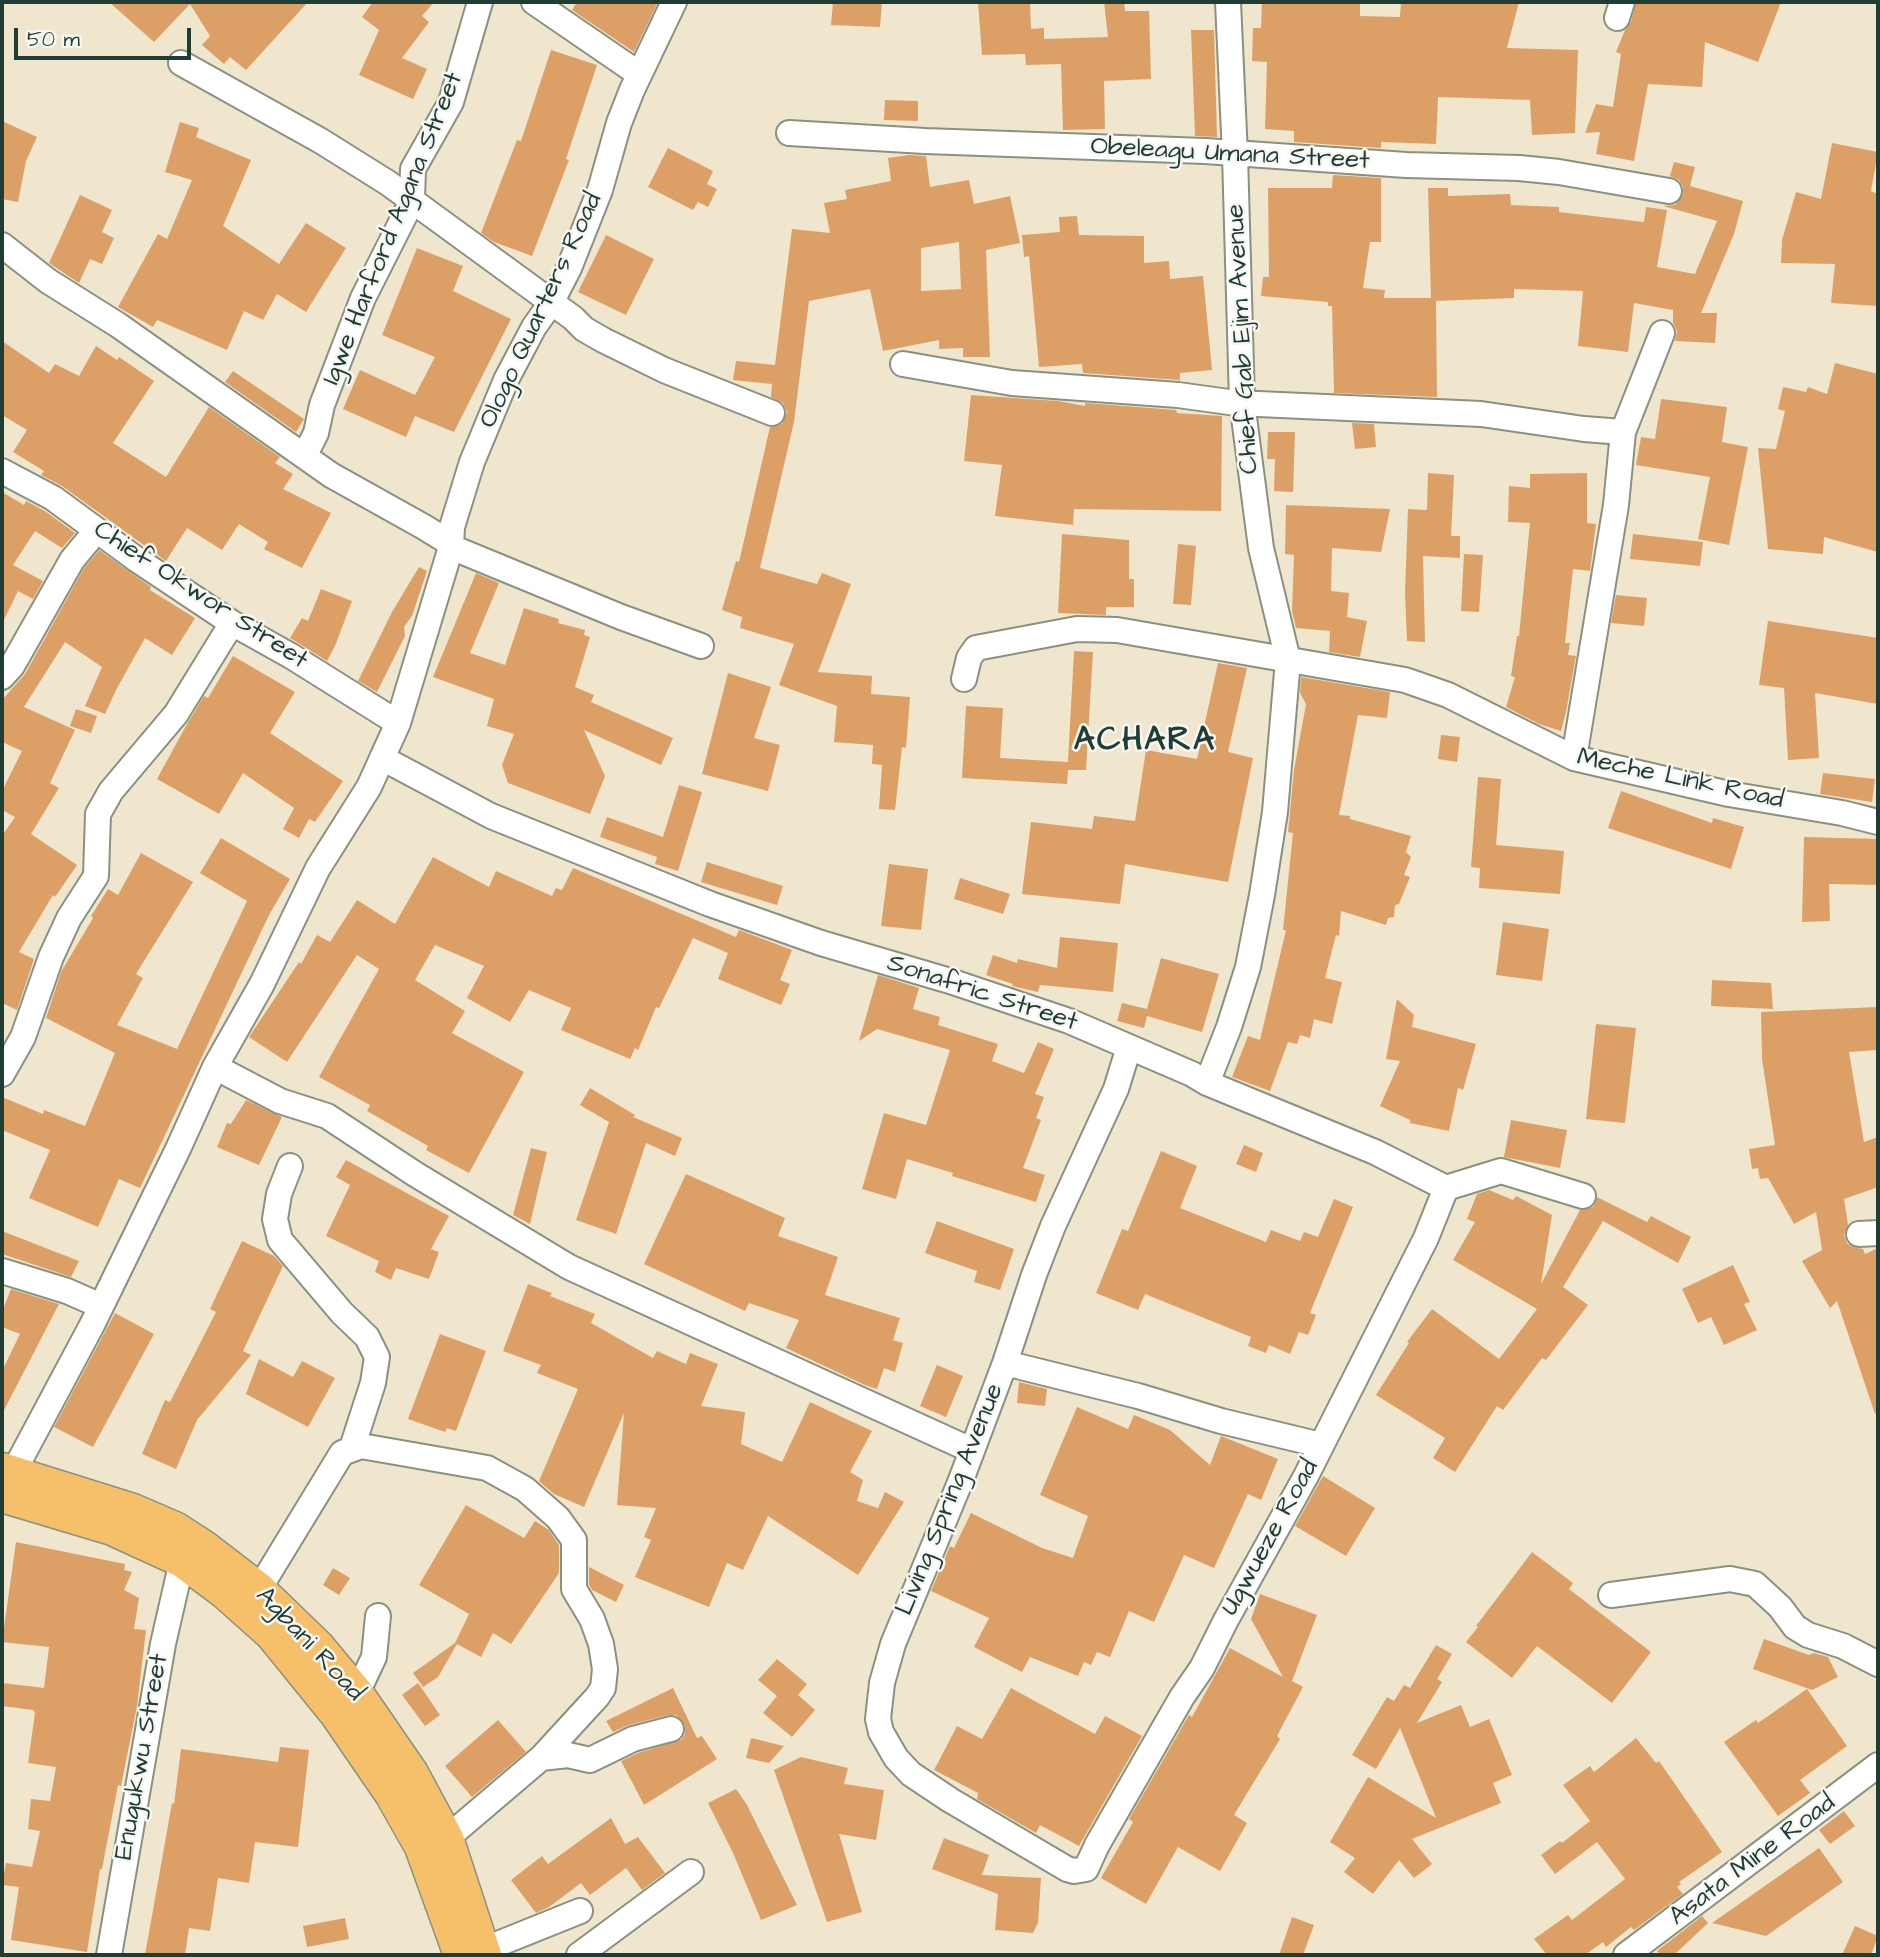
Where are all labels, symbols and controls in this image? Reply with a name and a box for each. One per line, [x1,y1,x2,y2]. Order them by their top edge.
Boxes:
scale bar [18,14,194,58]
text: 50 m [27,25,80,54]
street label: Igwe Harford Agana Street [317,68,471,390]
street label: Obeleagu Umana Street [1090,132,1370,178]
street label: Ologo Quarters Road [474,188,610,434]
street label: Chief Gab Ejim Avenue [1221,203,1267,475]
street label: Chief Okwor Street [87,515,313,677]
district label: ACHARA [1075,722,1215,762]
street label: Meche Link Road [1574,743,1786,817]
street label: Sonafric Street [883,949,1081,1039]
street label: Living Spring Avenue [890,1380,1012,1620]
street label: Ugwueze Road [1215,1455,1327,1621]
street label: Agbani Road [248,1581,370,1709]
street label: Enugukwu Street [109,1651,177,1863]
street label: Asata Mine Road [1664,1788,1842,1934]

